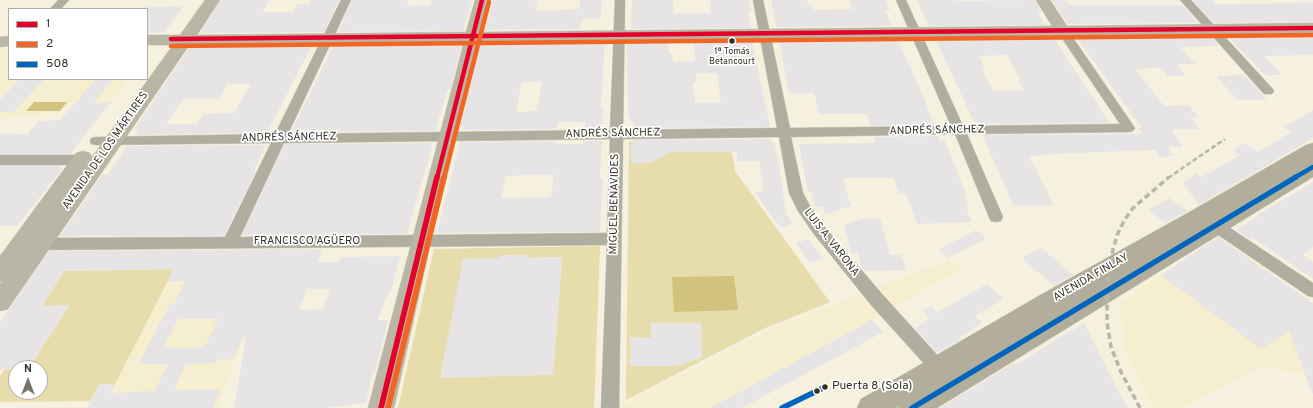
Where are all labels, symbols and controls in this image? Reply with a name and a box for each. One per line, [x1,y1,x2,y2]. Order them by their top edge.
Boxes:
legend [8,8,148,80]
text: 1 [46,16,50,32]
text: 2 [46,36,53,52]
marker: 1ª Tomás Betancourt [727,36,737,46]
place label: 1ª Tomás Betancourt [709,47,755,68]
text: 508 [46,56,68,72]
street label: AVENIDA DE LOS MÁRTIRES [60,90,152,212]
street label: ANDRÉS SÁNCHEZ [889,124,985,138]
street label: ANDRÉS SÁNCHEZ [565,127,661,141]
street label: ANDRÉS SÁNCHEZ [241,131,337,145]
street label: MIGUEL BENAVIDES [608,153,622,255]
street label: LUIS A. VARONA [800,207,862,279]
street label: FRANCISCO AGÜERO [254,235,360,249]
street label: AVENIDA FINLAY [1051,251,1131,305]
north arrow [8,360,48,400]
text: N [24,362,32,376]
place label: Puerta 8 (Sola) [832,380,912,394]
marker: Puerta 8 (Sola) [820,382,830,392]
unlabelled marker [812,386,822,396]

